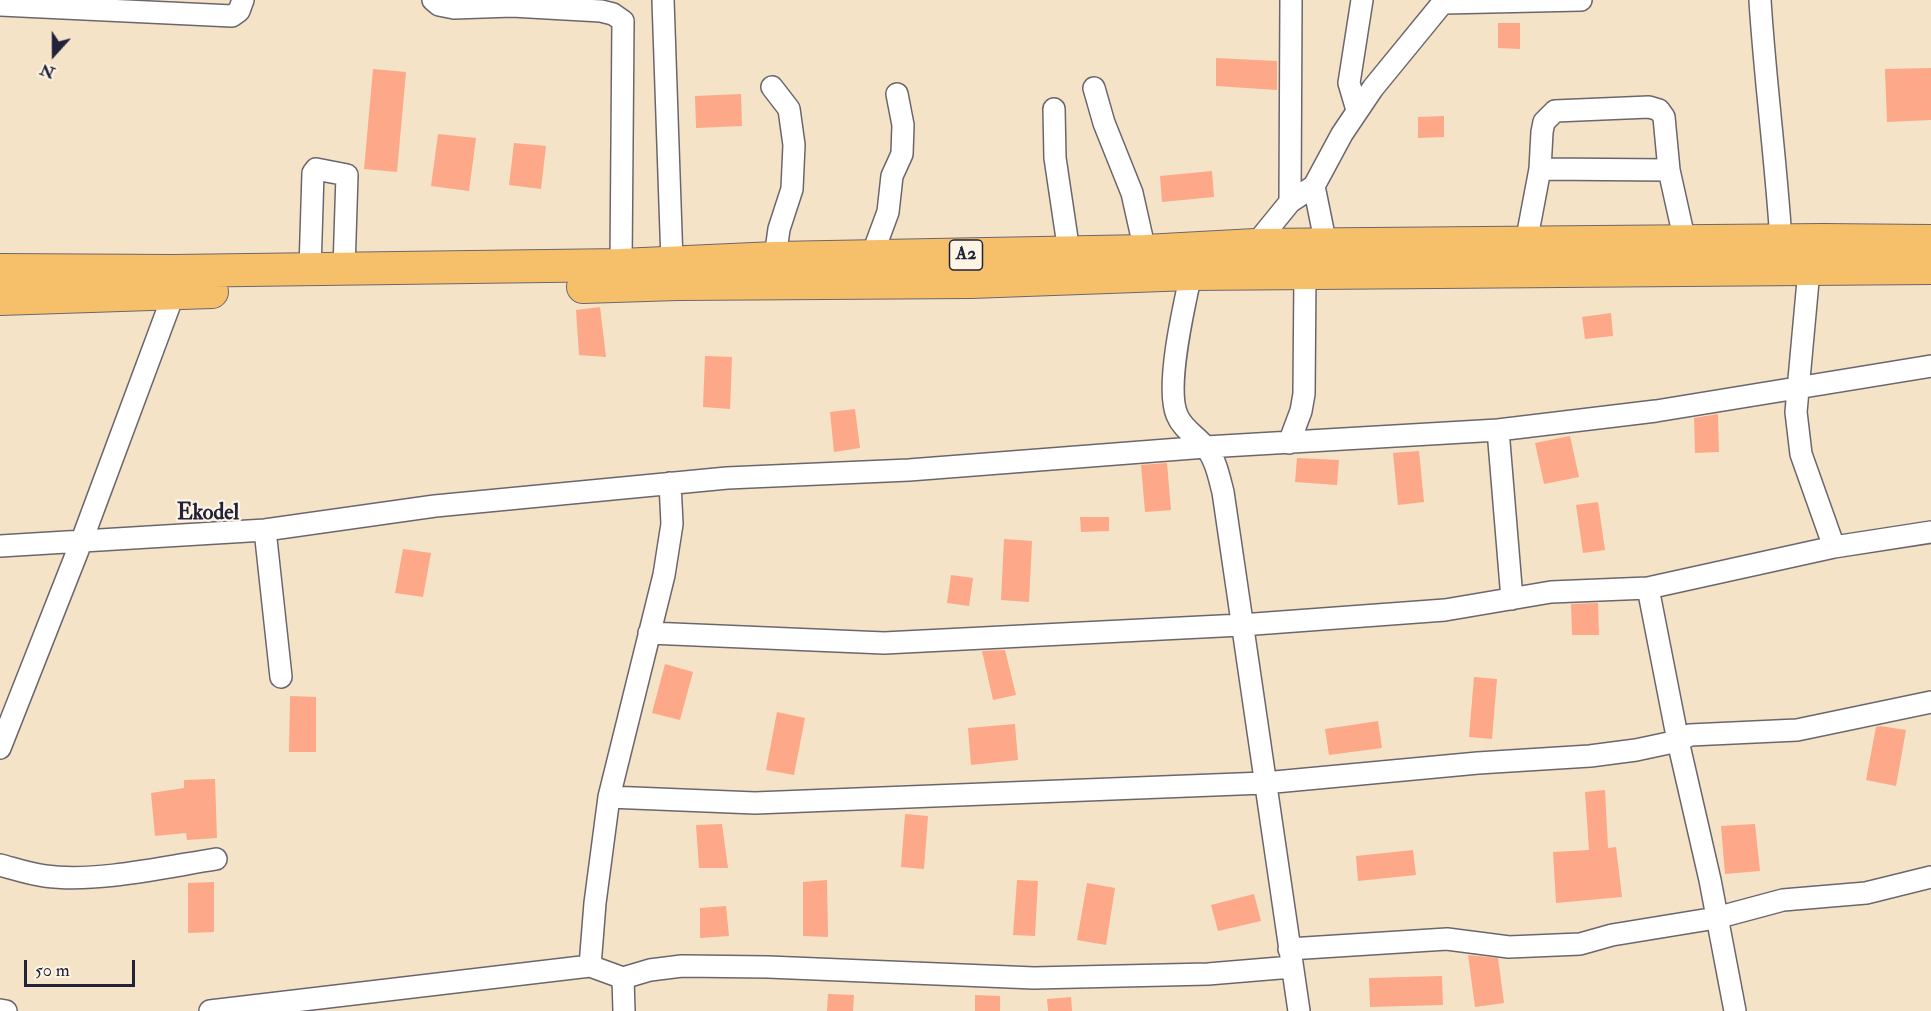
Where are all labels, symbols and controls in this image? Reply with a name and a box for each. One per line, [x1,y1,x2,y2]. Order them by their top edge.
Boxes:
north arrow [24,24,84,84]
text: N [37,59,58,83]
road number: A2 [950,240,982,270]
district label: Ekodel [177,501,239,527]
scale bar [27,948,138,986]
text: 50 m [35,959,70,982]

